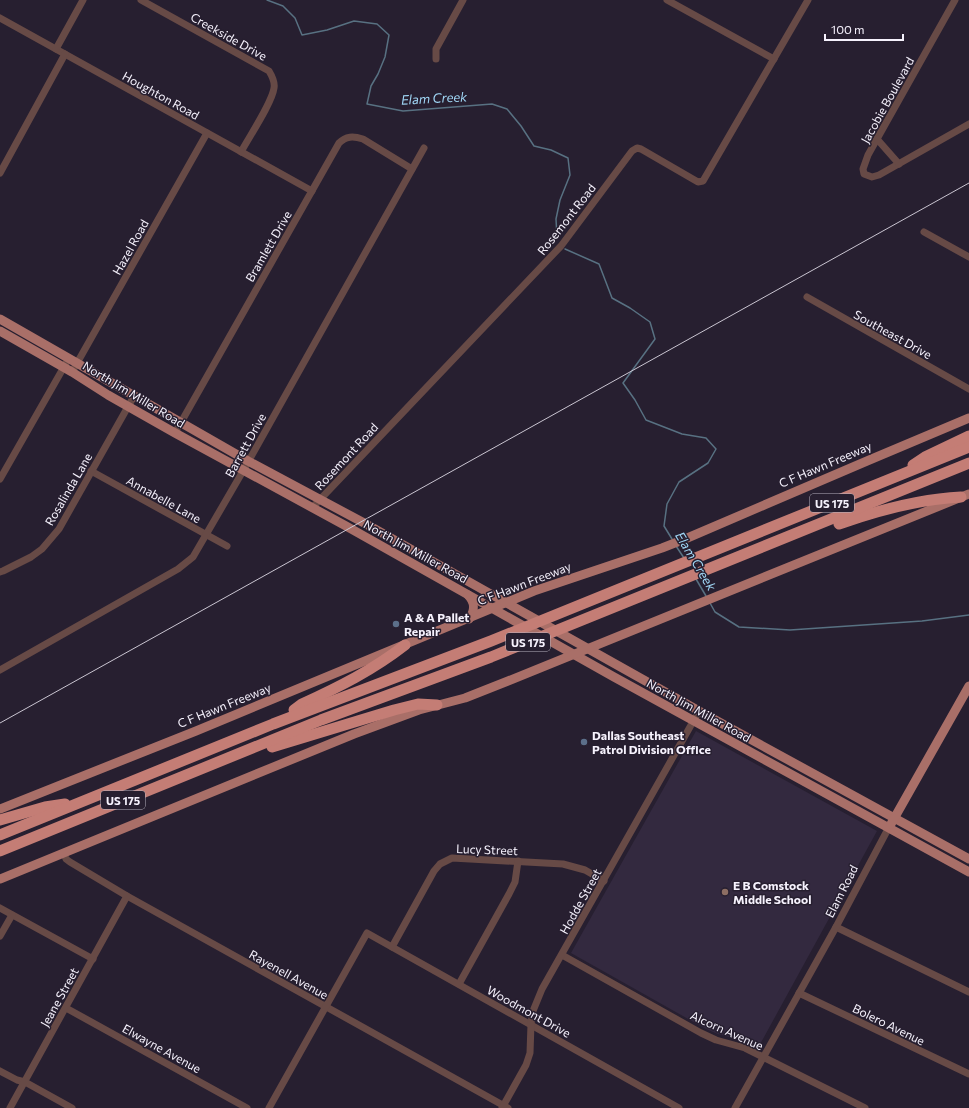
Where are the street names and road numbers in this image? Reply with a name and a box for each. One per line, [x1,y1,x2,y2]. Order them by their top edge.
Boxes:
street label: Creekside Drive [188,9,270,63]
street label: Jacobie Boulevard [858,54,917,146]
street label: Houghton Road [120,68,202,122]
street label: Rosemont Road [534,181,598,257]
street label: Bramlett Drive [242,208,294,284]
street label: Hazel Road [109,217,151,277]
street label: Southeast Drive [852,307,934,361]
street label: North Jim Miller Road [80,358,188,431]
street label: Barrett Drive [222,411,268,479]
street label: Rosemont Road [311,420,381,492]
street label: C F Hawn Freeway [777,438,873,490]
street label: Rosalinda Lane [42,450,94,528]
street label: Annabelle Lane [124,473,204,525]
road number: US 175 [810,494,854,512]
street label: North Jim Miller Road [361,517,470,586]
street label: C F Hawn Freeway [475,559,573,607]
road number: US 175 [506,633,550,651]
street label: North Jim Miller Road [644,676,753,745]
street label: C F Hawn Freeway [175,680,273,730]
road number: US 175 [101,791,145,809]
street label: Lucy Street [456,841,518,857]
street label: Elam Road [822,862,860,920]
street label: Hodde Street [556,866,604,936]
street label: Rayenell Avenue [247,947,331,1001]
street label: Jeane Street [37,965,82,1030]
street label: Woodmont Drive [485,982,573,1040]
street label: Bolero Avenue [851,1001,927,1047]
street label: Alcorn Avenue [688,1008,766,1052]
street label: Elwayne Avenue [120,1021,204,1075]

